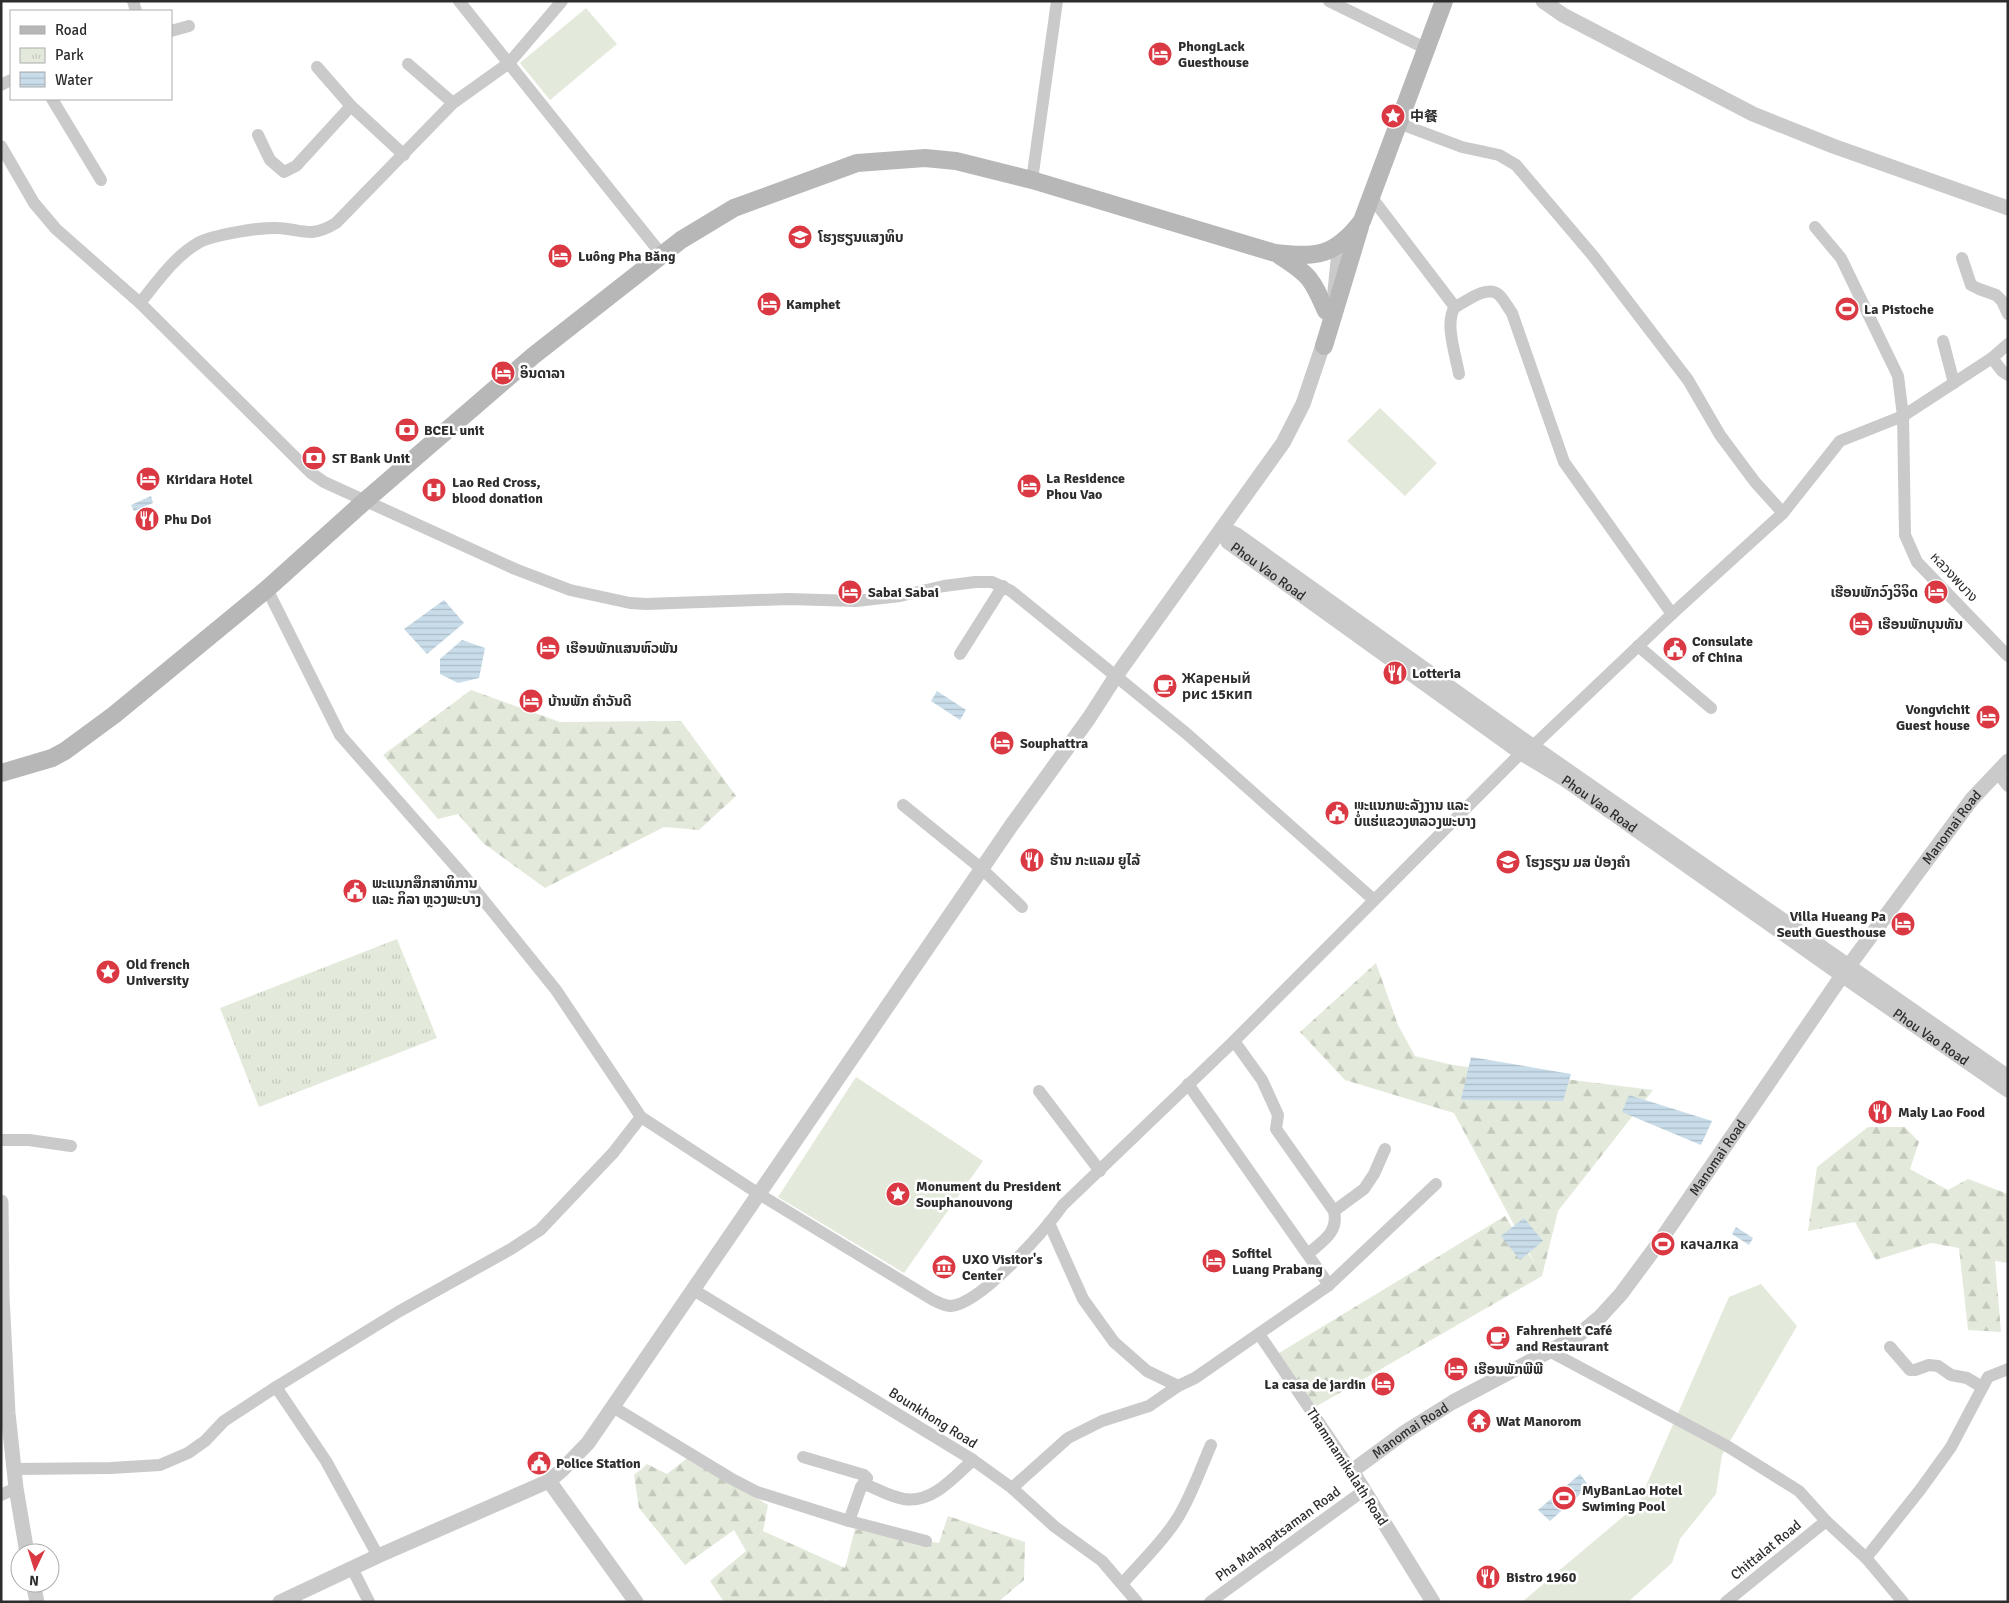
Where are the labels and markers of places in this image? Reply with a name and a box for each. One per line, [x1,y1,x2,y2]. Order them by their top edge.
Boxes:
place label: PhongLack Guesthouse [1178,38,1249,71]
hotel icon: PhongLack Guesthouse [1147,41,1173,67]
place icon: 中餐 [1380,103,1406,129]
place label: 中餐 [1410,108,1438,125]
school or university icon: ໂຮງຮຽນແສງທິບ [787,224,813,250]
place label: ໂຮງຮຽນແສງທິບ [817,228,903,246]
hotel icon: Luông Pha Băng [547,243,573,269]
place label: Luông Pha Băng [578,248,676,265]
hotel icon: Kamphet [756,291,782,317]
place label: Kamphet [786,296,841,313]
sports icon: La Pistoche [1834,296,1860,322]
place label: La Pistoche [1864,301,1934,318]
hotel icon: ອິນດາລາ [490,360,516,386]
place label: ອິນດາລາ [520,364,565,382]
bank icon: BCEL unit [394,417,420,443]
place label: BCEL unit [424,422,485,439]
bank icon: ST Bank Unit [301,445,327,471]
place label: ST Bank Unit [332,450,411,467]
hotel icon: Kiridara Hotel [135,466,161,492]
place label: La Residence Phou Vao [1046,470,1125,503]
place label: Kiridara Hotel [166,471,253,488]
hotel icon: La Residence Phou Vao [1016,473,1042,499]
place label: Lao Red Cross, blood donation [452,474,543,507]
hospital icon: Lao Red Cross, blood donation [421,477,447,503]
restaurant icon: Phu Doi [134,506,160,532]
place label: Phu Doi [164,511,211,528]
hotel icon: Sabai Sabai [837,579,863,605]
hotel icon: ເຮືອນພັກວົງວິຈິດ [1923,579,1949,605]
place label: ເຮືອນພັກວົງວິຈິດ [1831,583,1918,601]
place label: Sabai Sabai [868,584,939,601]
hotel icon: ເຮືອນພັກບຸນທັນ [1848,611,1874,637]
place label: ເຮືອນພັກບຸນທັນ [1878,616,1963,633]
place label: Consulate of China [1692,633,1753,666]
hotel icon: ເຮືອນພັກແສນຫົວພັນ [535,635,561,661]
public building icon: Consulate of China [1662,636,1688,662]
place label: ເຮືອນພັກແສນຫົວພັນ [566,640,678,657]
restaurant icon: Lotteria [1382,660,1408,686]
place label: Lotteria [1412,665,1461,682]
place label: Жареный рис 15кип [1182,670,1252,703]
cafe icon: Жареный рис 15кип [1152,673,1178,699]
hotel icon: ບ້ານພັກ ຄໍາວັນດີ [518,688,544,714]
place label: ບ້ານພັກ ຄໍາວັນດີ [548,693,631,710]
place label: Vongvichit Guest house [1896,701,1971,734]
hotel icon: Vongvichit Guest house [1975,704,2001,730]
hotel icon: Souphattra [989,730,1015,756]
place label: Souphattra [1020,735,1088,752]
place label: ພະແນກພະລັງງານ ແລະ ບໍ່ແຮ່ແຂວງຫລວງພະບາງ [1354,797,1476,830]
public building icon: ພະແນກພະລັງງານ ແລະ ບໍ່ແຮ່ແຂວງຫລວງພະບາງ [1324,800,1350,826]
restaurant icon: ຮ້ານ ກະແລມ ຍູໄລ້ [1019,847,1045,873]
school or university icon: ໂຮງຣຽນ ມສ ປ່ອງຄຳ [1495,849,1521,875]
place label: ຮ້ານ ກະແລມ ຍູໄລ້ [1050,852,1141,870]
place label: ໂຮງຣຽນ ມສ ປ່ອງຄຳ [1525,854,1630,871]
place label: ພະແນກສຶກສາທິການ ແລະ ກິລາ ຫຼວງພະບາງ [372,874,481,908]
public building icon: ພະແນກສຶກສາທິການ ແລະ ກິລາ ຫຼວງພະບາງ [342,878,368,904]
place label: Villa Hueang Pa Seuth Guesthouse [1777,908,1886,941]
hotel icon: Villa Hueang Pa Seuth Guesthouse [1890,911,1916,937]
place label: Old french University [126,956,190,989]
place icon: Old french University [95,959,121,985]
restaurant icon: Maly Lao Food [1867,1099,1893,1125]
place label: Maly Lao Food [1898,1104,1986,1121]
place label: Monument du President Souphanouvong [916,1178,1062,1211]
place icon: Monument du President Souphanouvong [885,1181,911,1207]
sports icon: качалка [1650,1231,1676,1257]
place label: качалка [1680,1236,1739,1253]
place label: Sofitel Luang Prabang [1232,1245,1323,1278]
hotel icon: Sofitel Luang Prabang [1201,1248,1227,1274]
place label: UXO Visitor's Center [962,1251,1043,1284]
museum icon: UXO Visitor's Center [931,1254,957,1280]
place label: Fahrenheit Café and Restaurant [1516,1322,1612,1355]
cafe icon: Fahrenheit Café and Restaurant [1485,1325,1511,1351]
hotel icon: ເຮືອນພັກພີພີ [1443,1356,1469,1382]
place label: ເຮືອນພັກພີພີ [1474,1361,1543,1378]
hotel icon: La casa de jardin [1370,1371,1396,1397]
place label: La casa de jardin [1264,1376,1366,1393]
temple icon: Wat Manorom [1466,1408,1492,1434]
place label: Wat Manorom [1496,1413,1581,1430]
public building icon: Police Station [526,1450,552,1476]
place label: Police Station [556,1455,641,1472]
place label: MyBanLao Hotel Swiming Pool [1582,1482,1683,1515]
sports icon: MyBanLao Hotel Swiming Pool [1551,1485,1577,1511]
restaurant icon: Bistro 1960 [1475,1564,1501,1590]
place label: Bistro 1960 [1506,1569,1577,1586]

